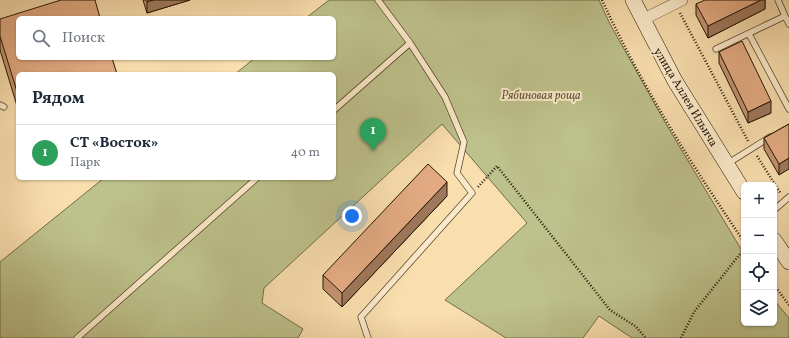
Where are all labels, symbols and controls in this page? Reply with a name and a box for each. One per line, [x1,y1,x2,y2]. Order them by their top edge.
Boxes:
search box [16,16,336,60]
icon: search [30,27,52,49]
text: Поиск [62,28,105,49]
street label: улица Аллея Ильича [649,45,721,150]
text: Рядом [32,87,85,110]
park label: Рябиновая роща [501,88,581,104]
pin: 1 [360,118,386,151]
text: СТ «Восток» [70,133,158,154]
text: 1 [42,144,48,162]
text: 40 m [291,144,320,162]
text: Парк [70,154,100,172]
map controls [741,182,777,326]
button: + [741,182,777,218]
your location [342,206,362,226]
button: − [741,218,777,254]
button: locate [741,254,777,290]
button: layers [741,290,777,326]

